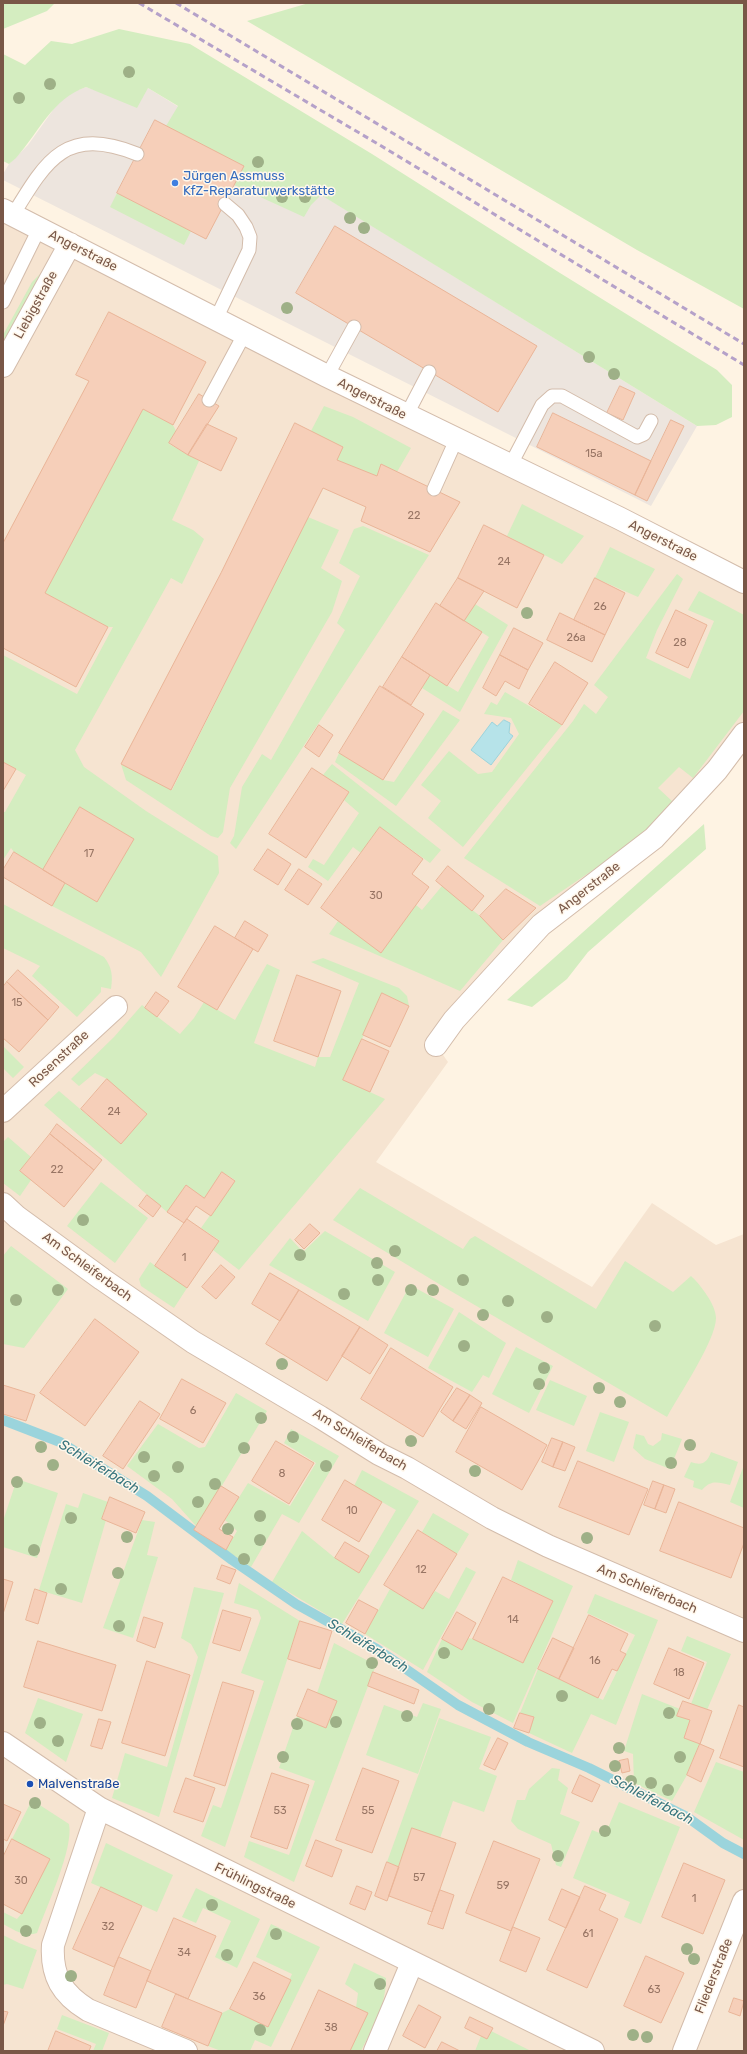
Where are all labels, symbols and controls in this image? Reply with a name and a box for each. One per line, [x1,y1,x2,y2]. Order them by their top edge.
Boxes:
place label: Jürgen Assmuss KfZ-Reparaturwerkstätte [183,168,335,199]
marker: Jürgen Assmuss KfZ-Reparaturwerkstätte [170,178,180,188]
street label: Angerstraße [46,227,120,275]
street label: Liebigstraße [11,268,61,342]
street label: Angerstraße [335,375,409,423]
house number: 15a [585,447,603,461]
house number: 22 [408,509,420,523]
street label: Angerstraße [626,517,700,565]
house number: 24 [497,555,511,569]
house number: 26 [593,600,607,614]
house number: 26a [566,631,586,645]
house number: 28 [673,636,687,650]
house number: 17 [84,847,94,861]
street label: Angerstraße [555,859,623,917]
house number: 30 [369,889,383,903]
house number: 15 [11,996,23,1010]
street label: Rosenstraße [26,1027,92,1091]
house number: 24 [107,1105,121,1119]
house number: 22 [51,1163,63,1177]
street label: Am Schleiferbach [39,1229,135,1305]
house number: 1 [182,1251,186,1265]
house number: 6 [190,1404,196,1418]
street label: Am Schleiferbach [310,1406,410,1474]
water label: Schleiferbach [56,1436,142,1498]
house number: 8 [279,1467,285,1481]
house number: 10 [346,1504,358,1518]
street label: Am Schleiferbach [595,1561,699,1617]
house number: 12 [415,1563,427,1577]
house number: 14 [507,1613,519,1627]
water label: Schleiferbach [325,1615,411,1677]
house number: 16 [589,1654,601,1668]
house number: 18 [673,1666,685,1680]
water label: Schleiferbach [608,1771,696,1829]
place label: Malvenstraße [38,1776,119,1792]
marker: Malvenstraße [25,1779,35,1789]
house number: 53 [273,1804,287,1818]
house number: 55 [361,1804,375,1818]
street label: Frühlingstraße [212,1860,298,1912]
house number: 57 [413,1871,425,1885]
house number: 30 [14,1874,28,1888]
house number: 59 [496,1879,510,1893]
house number: 1 [692,1892,696,1906]
house number: 32 [101,1920,115,1934]
house number: 61 [582,1927,594,1941]
street label: Fliederstraße [692,1936,736,2016]
house number: 34 [177,1946,191,1960]
house number: 63 [647,1983,661,1997]
house number: 36 [252,1990,266,2004]
house number: 38 [324,2021,338,2035]

